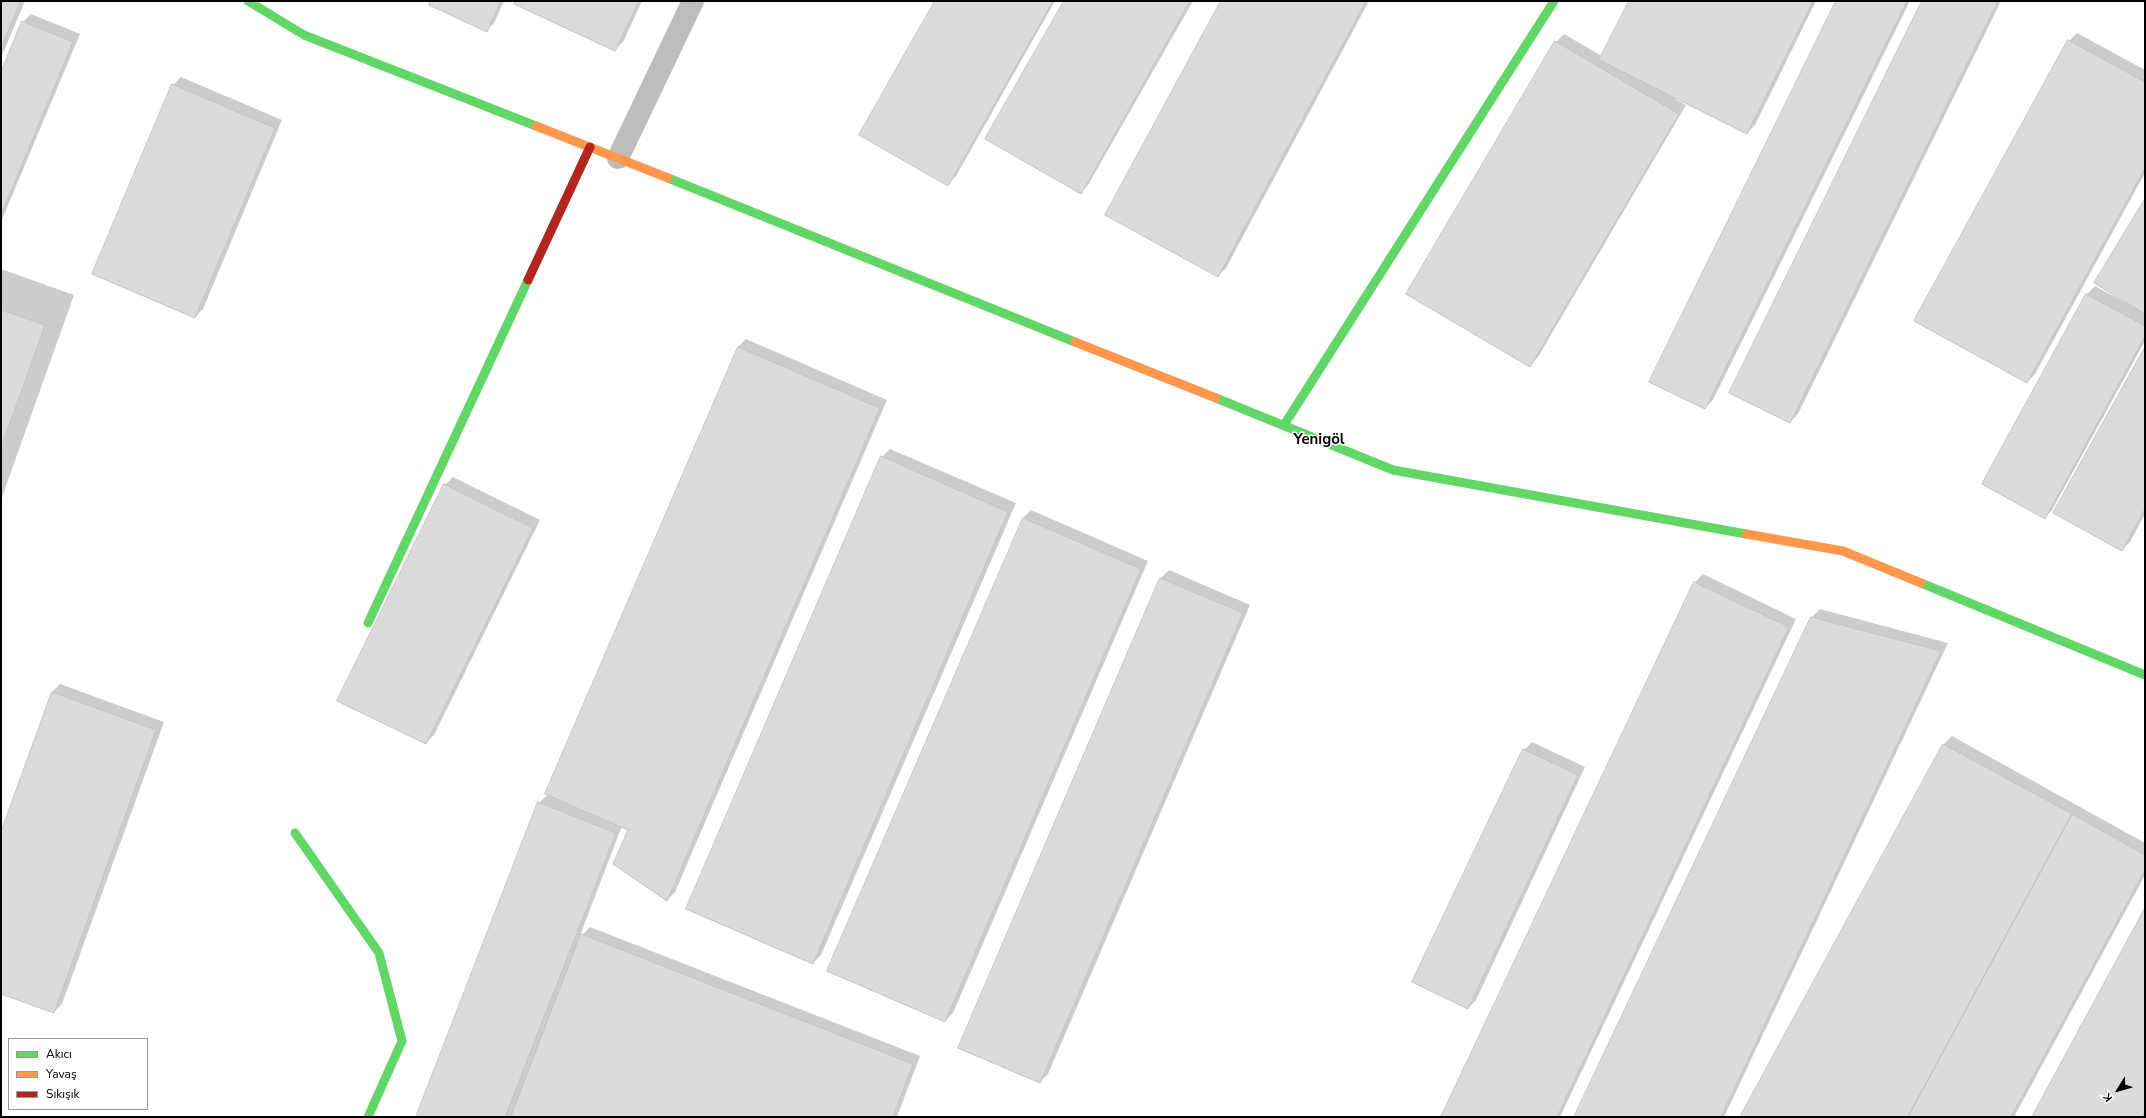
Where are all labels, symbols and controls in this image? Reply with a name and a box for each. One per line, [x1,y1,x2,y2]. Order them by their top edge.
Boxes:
district label: Yenigöl [1293,431,1345,449]
legend [8,1038,148,1110]
text: Akıcı [46,1046,72,1062]
text: Yavaş [46,1066,77,1082]
north arrow [2098,1070,2138,1110]
text: Sıkışık [46,1086,80,1102]
text: K [2100,1090,2116,1105]

